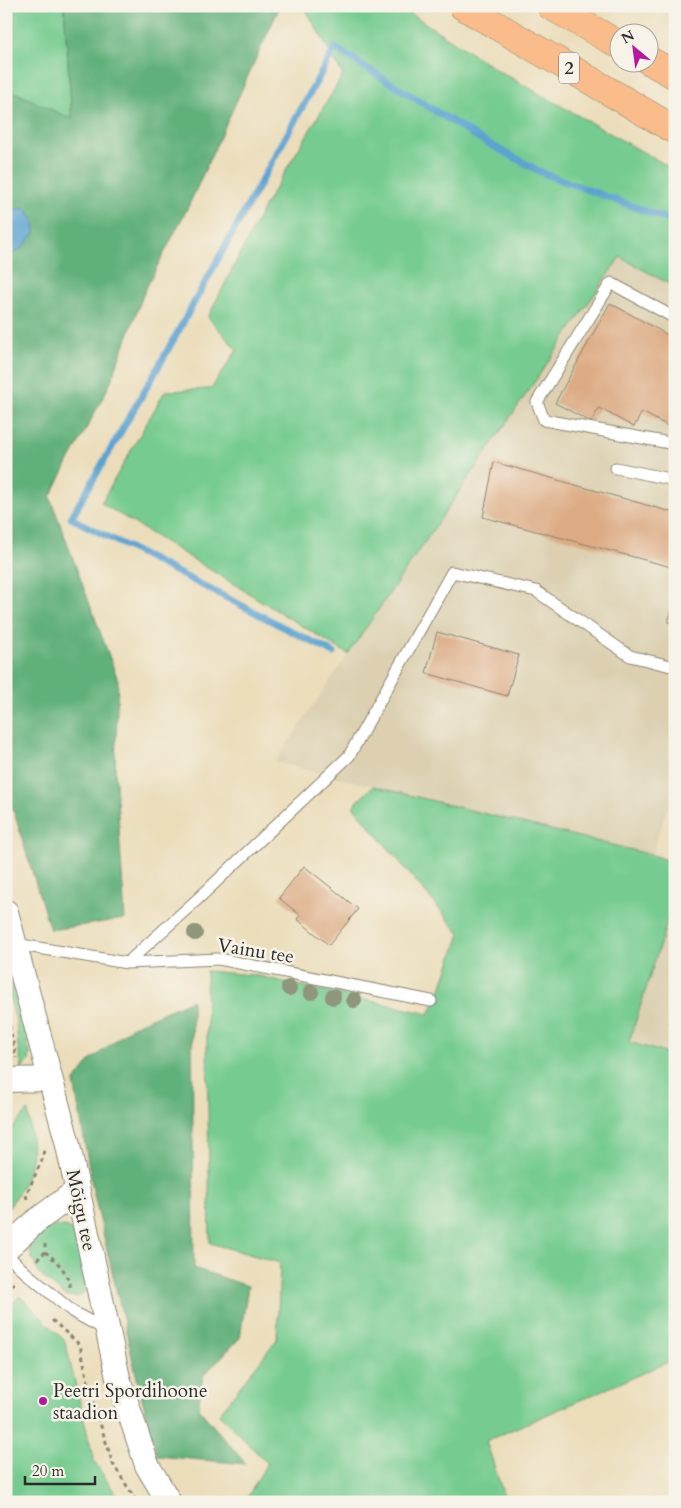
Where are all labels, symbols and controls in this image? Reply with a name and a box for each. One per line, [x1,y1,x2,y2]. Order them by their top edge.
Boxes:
north arrow [608,22,658,72]
text: N [618,26,638,48]
road number: 2 [559,52,579,84]
street label: Vainu tee [216,932,296,970]
street label: Mõigu tee [60,1167,102,1253]
place label: Peetri Spordihoone staadion [53,1378,208,1426]
marker: Peetri Spordihoone staadion [37,1395,49,1407]
scale bar [25,1453,95,1485]
text: 20 m [32,1461,64,1481]

